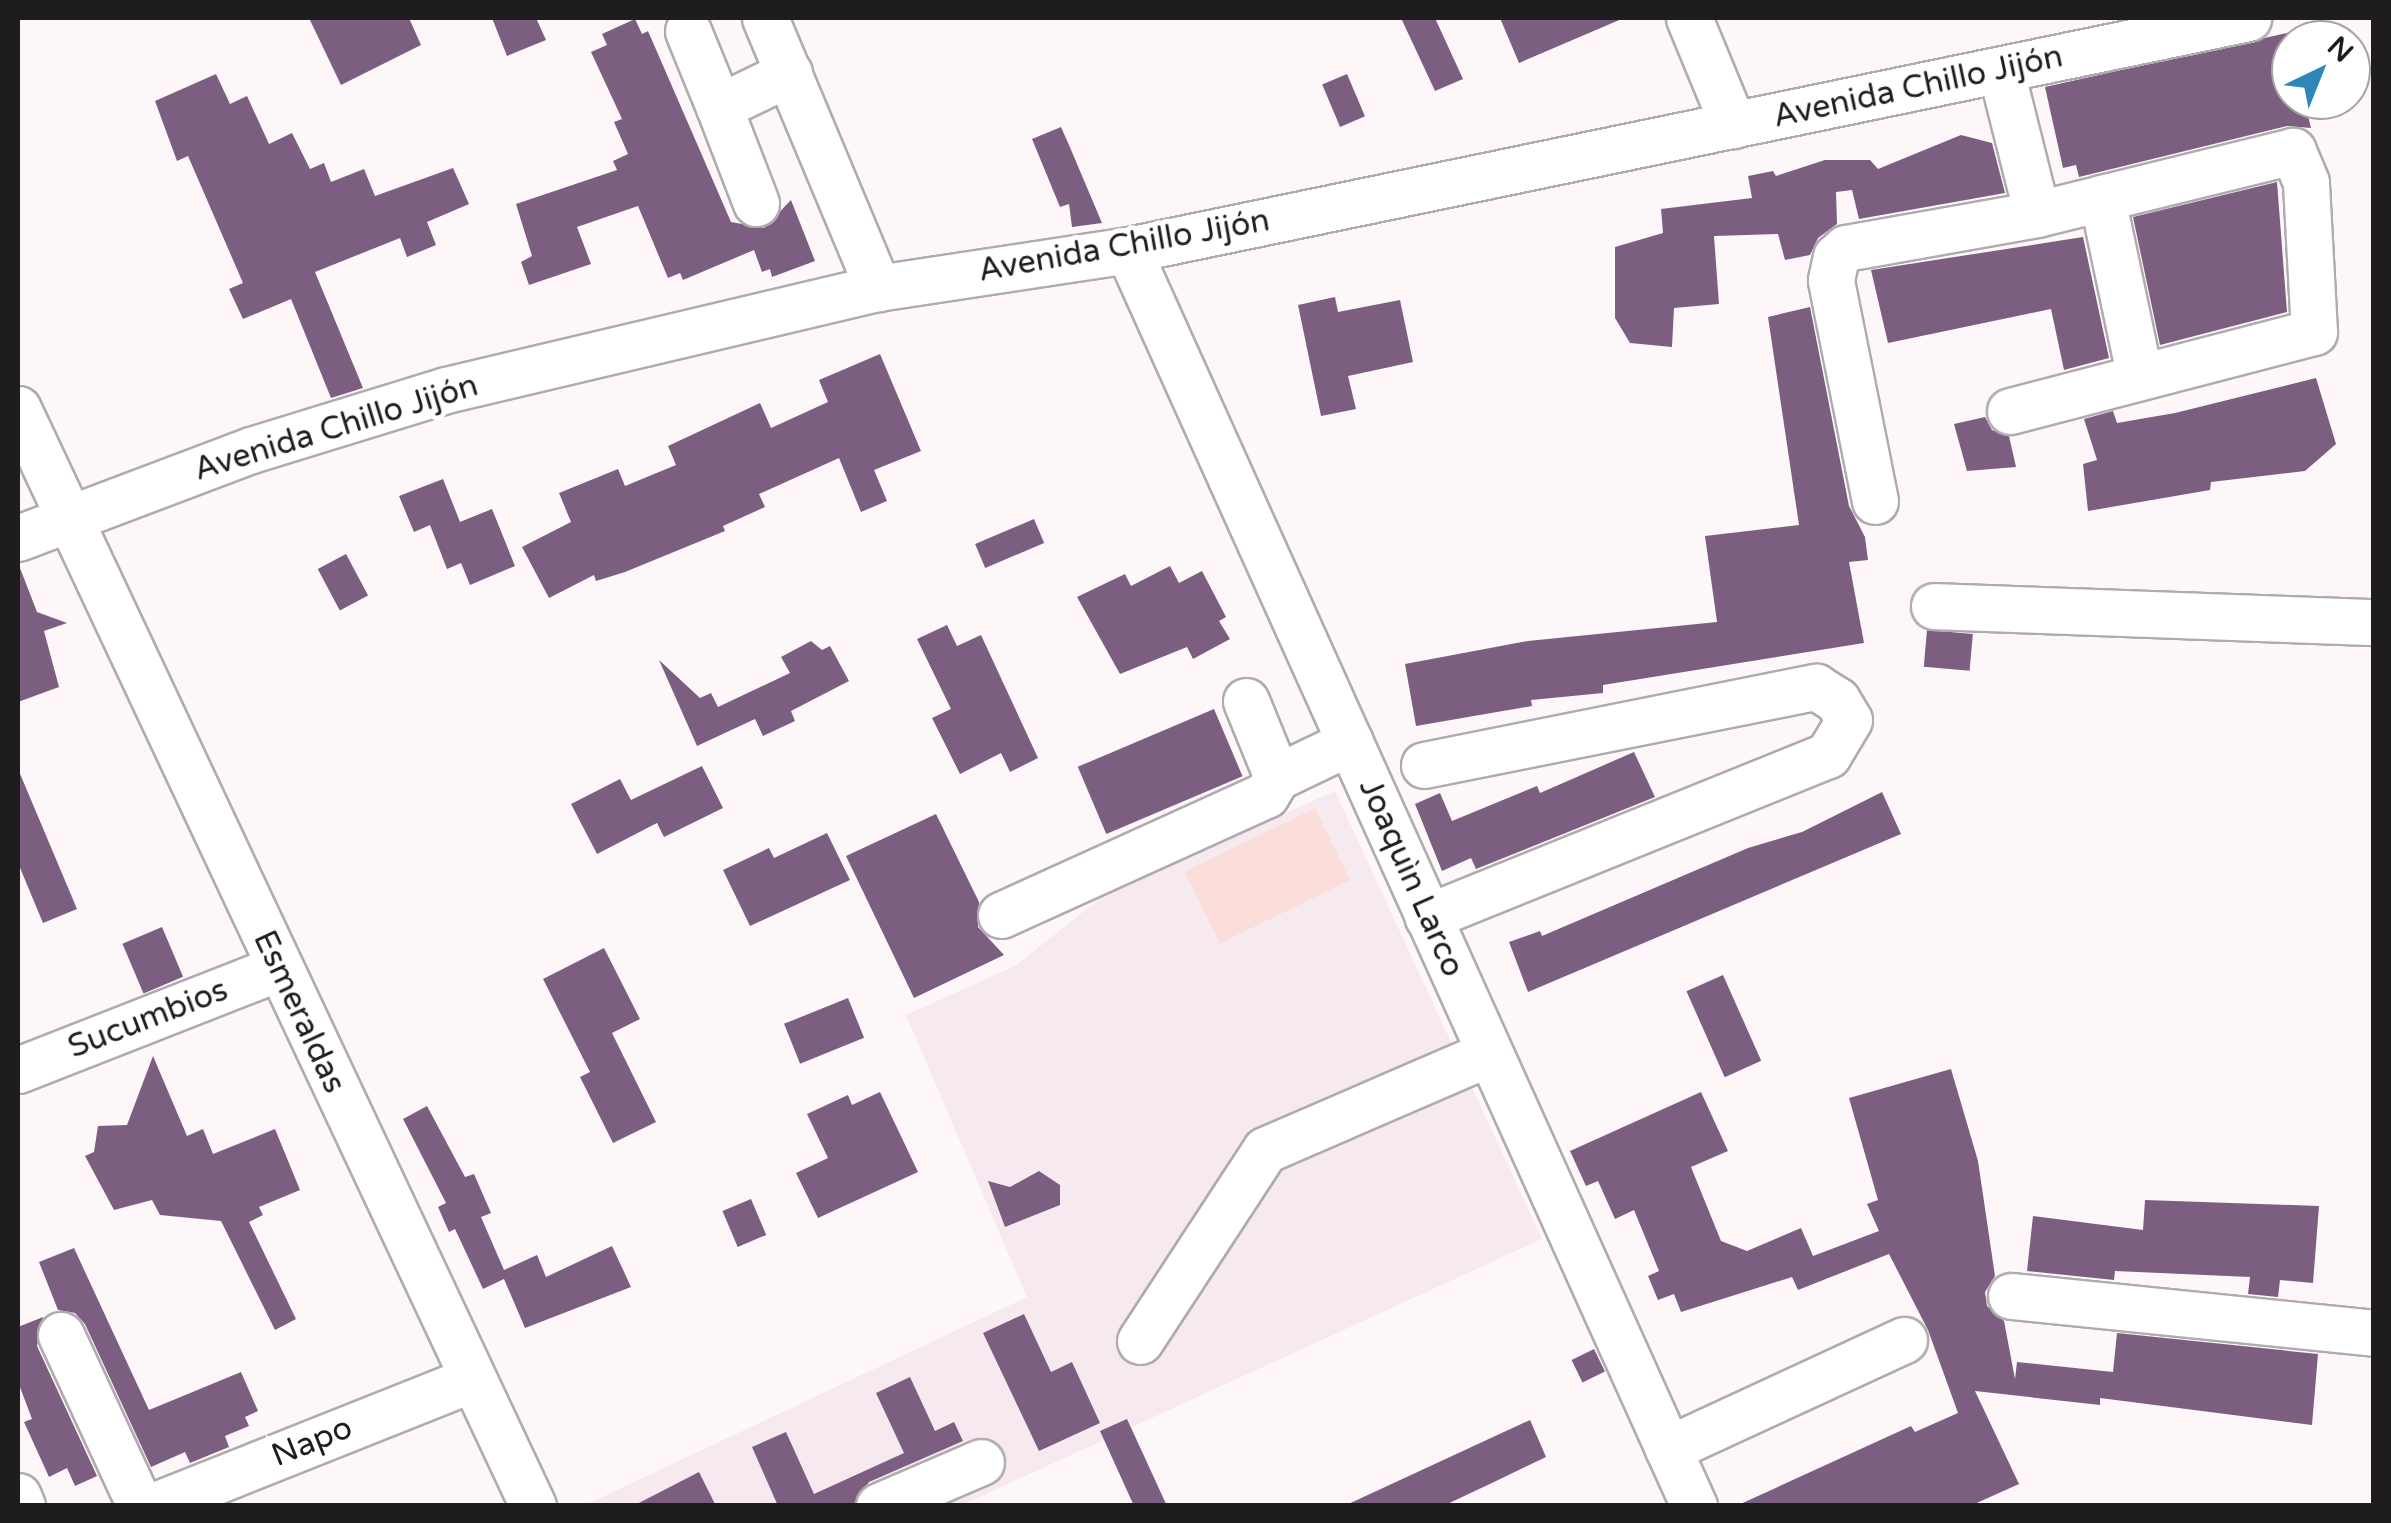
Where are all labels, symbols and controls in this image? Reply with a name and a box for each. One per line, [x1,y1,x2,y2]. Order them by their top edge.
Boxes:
north arrow [2271,20,2371,120]
text: N [2320,29,2360,70]
street label: Avenida Chillo Jijón [1770,38,2066,136]
street label: Avenida Chillo Jijón [975,201,1273,291]
street label: Avenida Chillo Jijón [189,367,483,489]
street label: Joaquìn Larco [1350,773,1472,983]
street label: Esmeraldas [245,925,353,1099]
street label: Sucumbios [63,971,233,1067]
street label: Napo [266,1409,358,1475]

